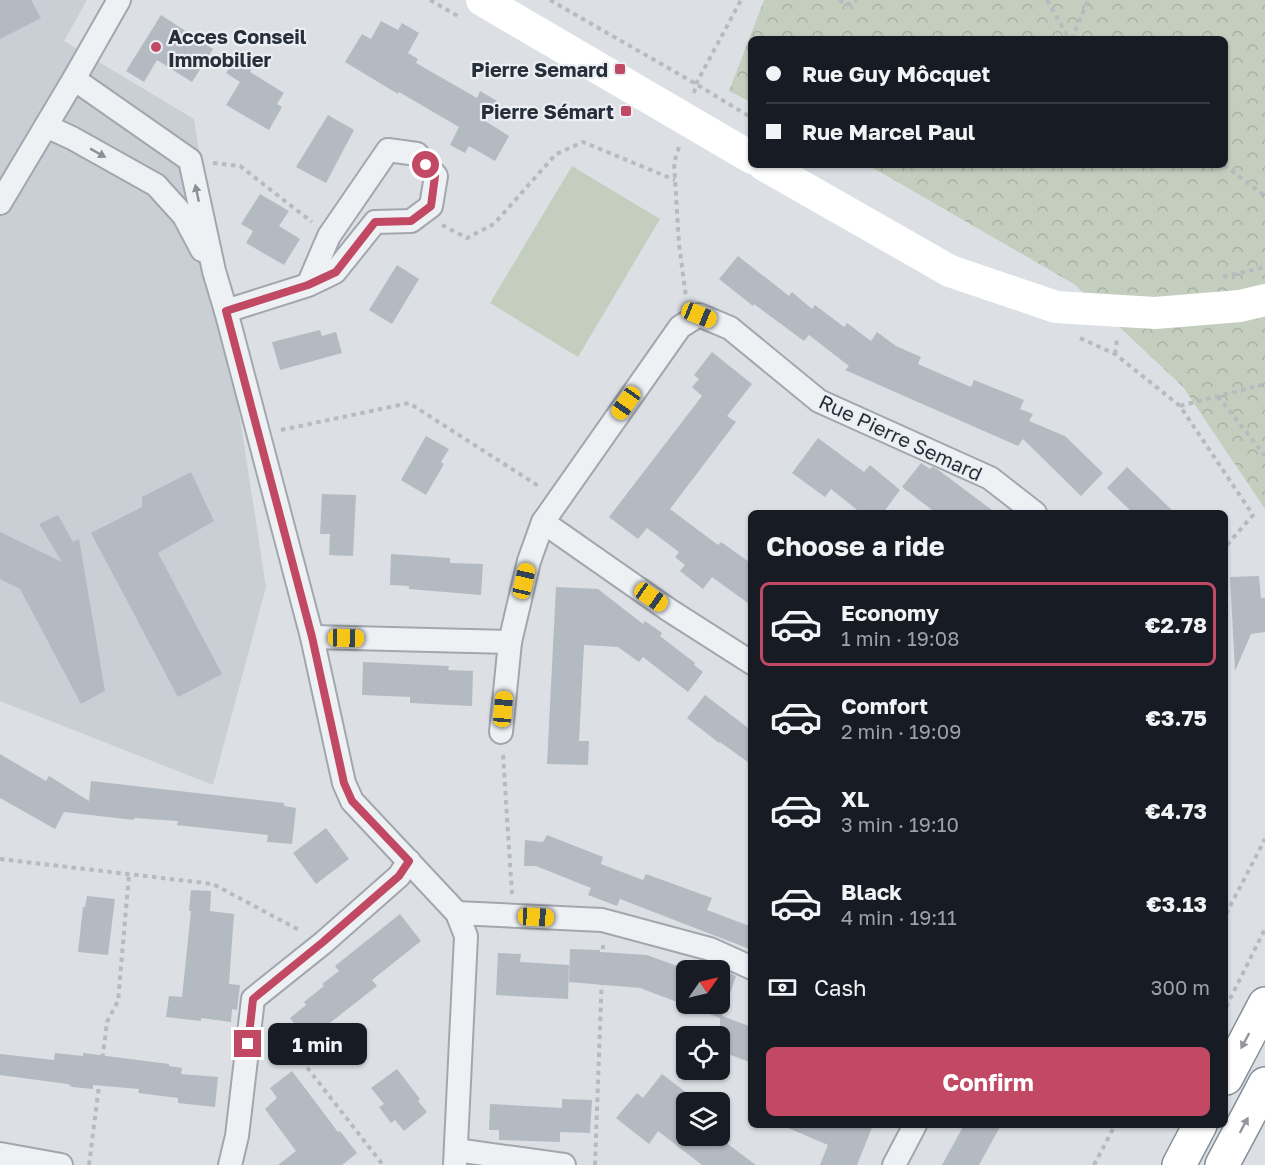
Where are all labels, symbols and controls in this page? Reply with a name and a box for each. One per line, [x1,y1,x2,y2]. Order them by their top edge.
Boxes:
place label: Acces Conseil Immobilier [168,24,307,71]
marker: Acces Conseil Immobilier [149,40,163,54]
place label: Pierre Semard [471,57,608,81]
text: Rue Guy Môcquet [802,60,990,87]
marker: Pierre Semard [613,62,627,76]
place label: Pierre Sémart [481,99,614,123]
marker: Pierre Sémart [619,104,633,118]
text: Rue Marcel Paul [802,118,975,145]
one-way arrow [90,147,107,157]
route start [412,151,439,178]
one-way arrow [192,183,201,202]
car [679,300,719,330]
car [608,383,644,423]
street label: Rue Pierre Semard [816,389,986,485]
text: Choose a ride [766,530,945,562]
car [511,561,537,601]
car [631,579,671,615]
icon: car [769,597,823,651]
text: Economy [841,599,939,626]
text: €2.78 [1145,611,1207,638]
text: 1 min · 19:08 [841,626,959,650]
car [328,629,364,647]
car [492,690,514,728]
icon: car [769,690,823,744]
text: Comfort [841,692,928,719]
text: €3.75 [1146,704,1207,731]
text: 2 min · 19:09 [841,719,961,743]
icon: car [769,783,823,837]
text: XL [841,785,869,812]
text: €4.73 [1145,797,1207,824]
text: 3 min · 19:10 [841,812,959,836]
icon: car [769,876,823,930]
text: Black [841,878,902,905]
text: €3.13 [1146,890,1207,917]
text: 4 min · 19:11 [841,905,957,929]
car [518,907,554,927]
north arrow [676,960,730,1014]
map controls [676,960,730,1146]
icon: cash [766,971,799,1004]
text: Cash [814,974,867,1001]
text: 300 m [1151,975,1210,999]
callout: 1 min [269,1023,368,1065]
button: locate [676,1026,730,1080]
route end [234,1030,261,1057]
text: 1 min [292,1032,343,1056]
one-way arrow [1240,1032,1250,1049]
button: Confirm [766,1047,1210,1116]
button: layers [676,1092,730,1146]
one-way arrow [1239,1116,1248,1133]

